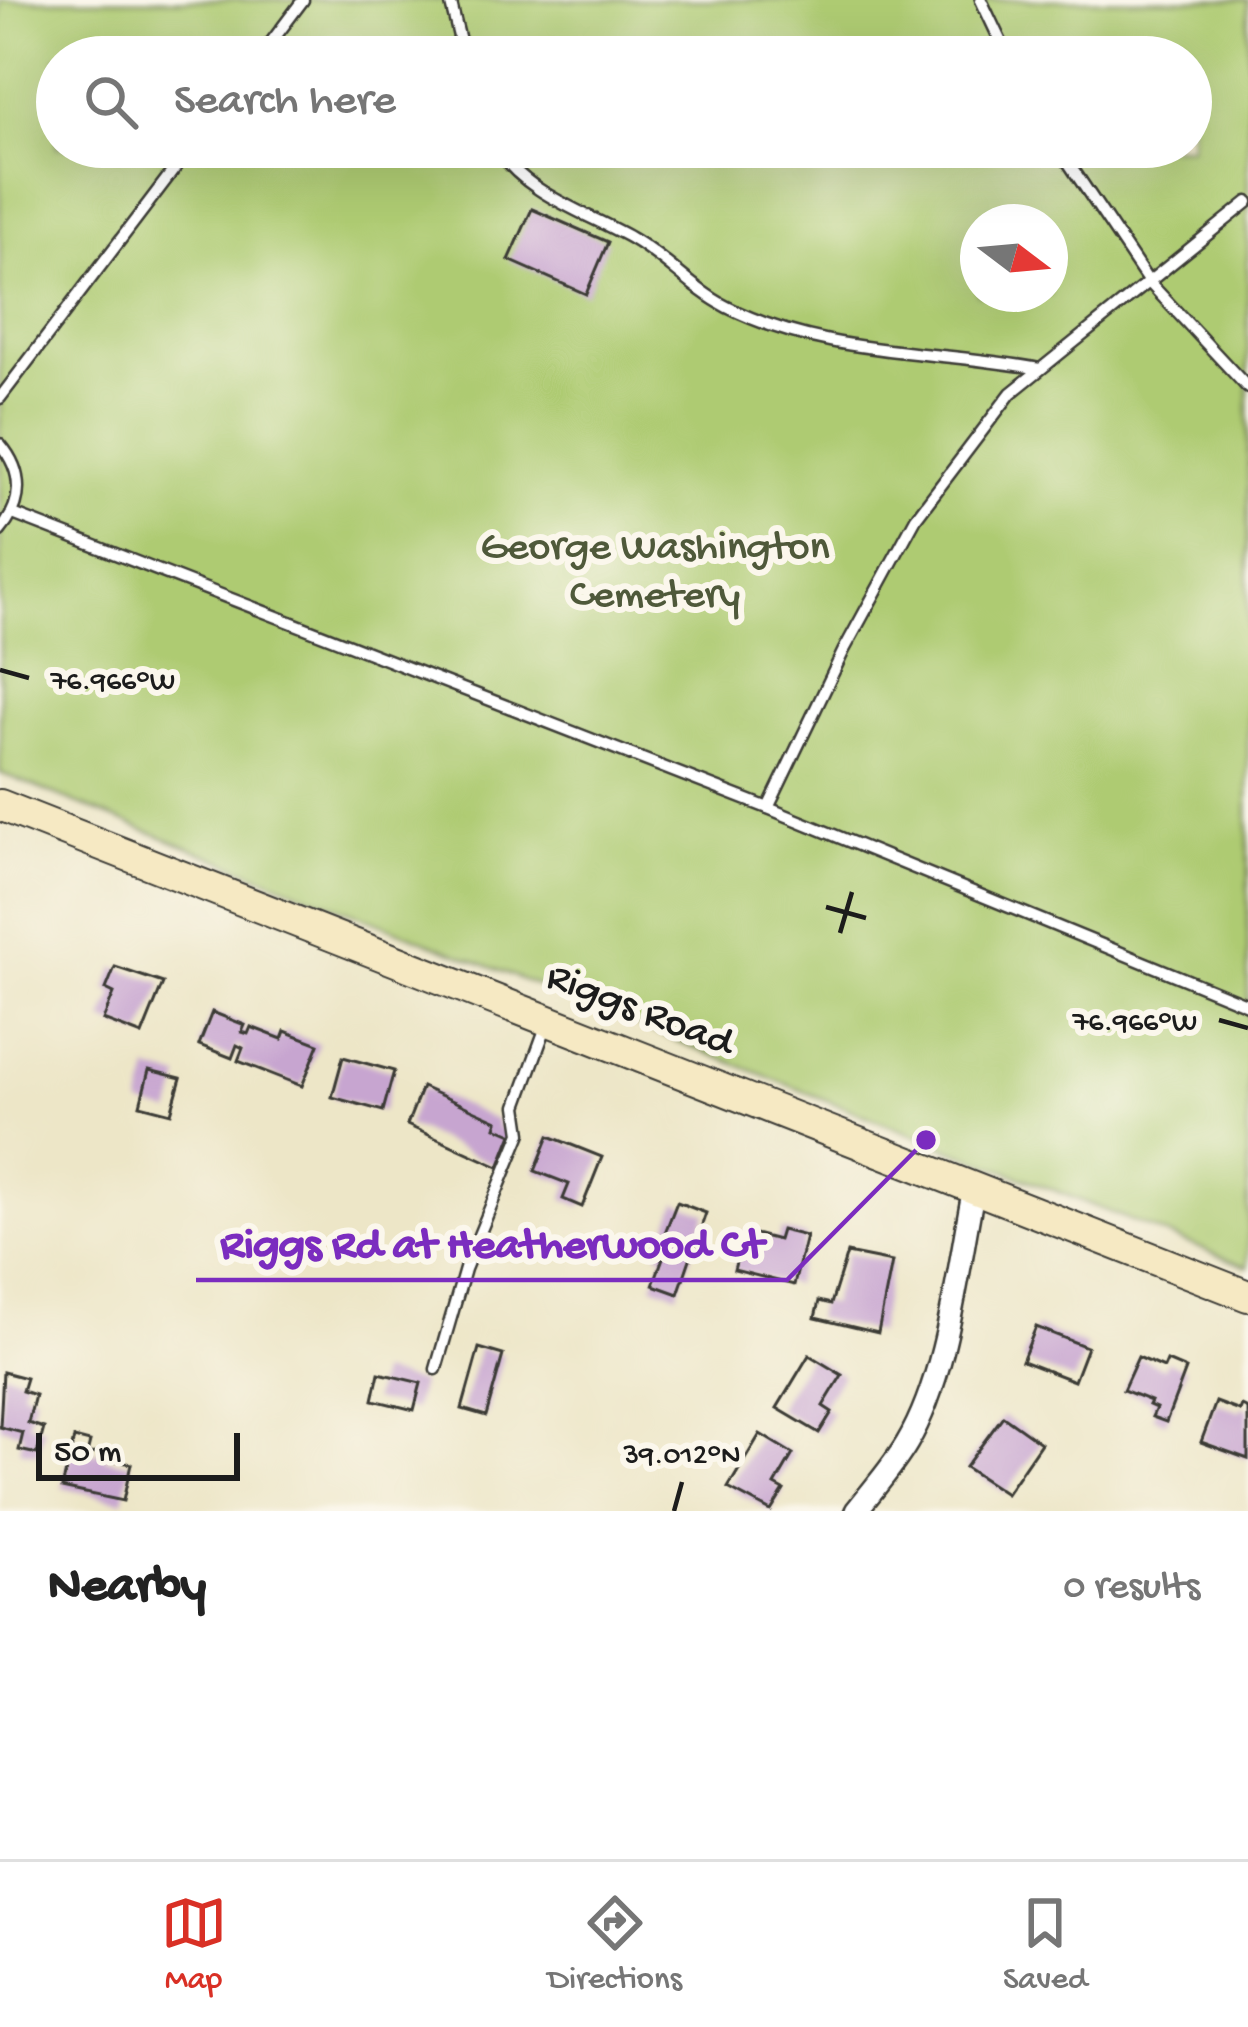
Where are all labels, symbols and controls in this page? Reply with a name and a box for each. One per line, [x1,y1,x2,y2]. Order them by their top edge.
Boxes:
search box [36,36,1212,168]
icon: search [78,69,144,135]
text: Search here [174,76,396,129]
north arrow [960,204,1068,312]
park label: George Washington Cemetery [480,525,830,622]
text: 76.966°W [50,666,175,701]
street label: Riggs Road [539,954,742,1071]
text: 76.966°W [1072,1007,1197,1042]
callout: Riggs Rd at Heatherwood Ct [196,1199,787,1280]
text: Riggs Rd at Heatherwood Ct [220,1221,768,1274]
scale bar [36,1427,240,1480]
text: 50 m [54,1435,121,1473]
text: 39.012°N [623,1440,740,1475]
text: Nearby [48,1559,206,1619]
text: 0 results [1063,1566,1200,1612]
tab: Map [161,1890,227,2000]
tab: Directions [548,1890,682,2000]
tab: Saved [1003,1890,1087,2000]

